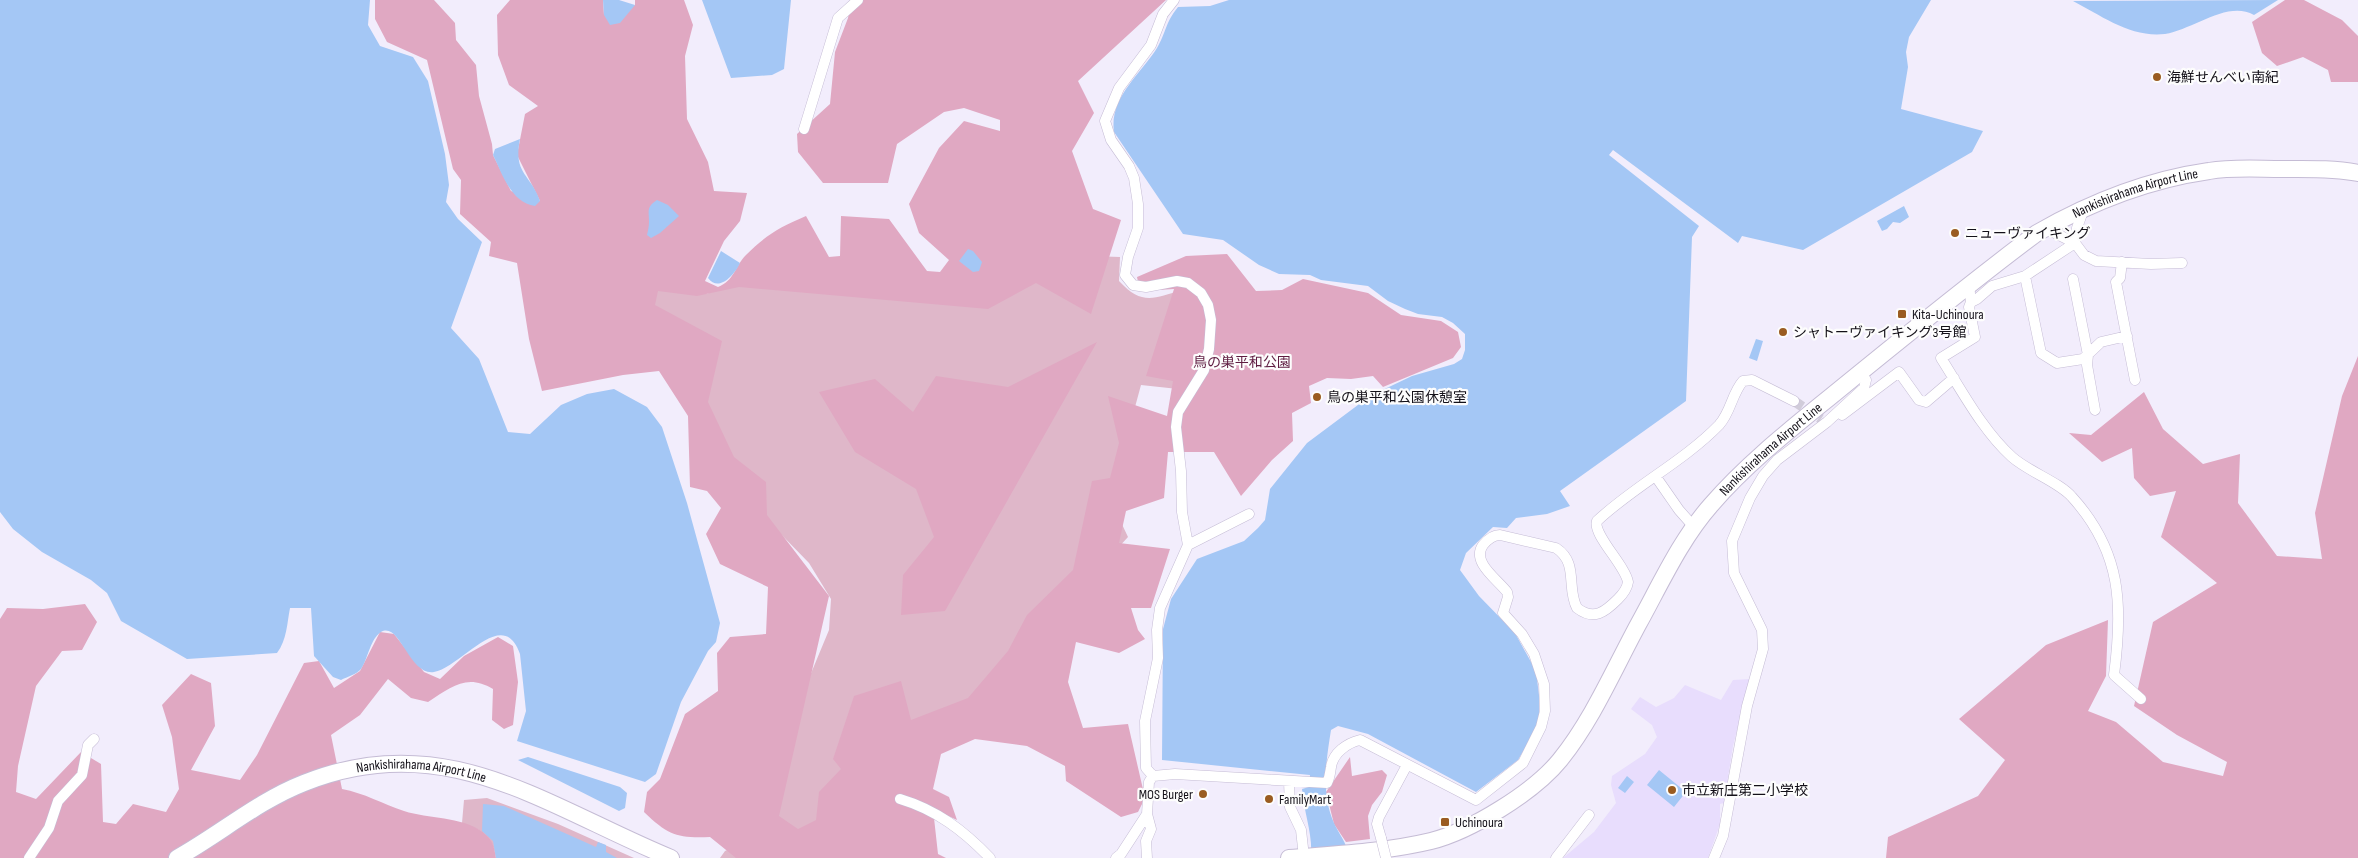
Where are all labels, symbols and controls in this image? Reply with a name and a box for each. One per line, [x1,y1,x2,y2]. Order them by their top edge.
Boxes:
place label: 海鮮せんべい南紀 [2167,69,2279,86]
marker: 海鮮せんべい南紀 [2151,71,2163,83]
street label: Nankishirahama Airport Line [2070,165,2199,222]
place label: ニューヴァイキング [1965,225,2091,242]
marker: ニューヴァイキング [1949,227,1961,239]
place label: Kita-Uchinoura [1912,306,1984,323]
marker: Kita-Uchinoura [1896,308,1908,320]
place label: シャトーヴァイキング3号館 [1793,324,1966,341]
marker: シャトーヴァイキング3号館 [1777,326,1789,338]
park label: 鳥の巣平和公園 [1193,354,1291,371]
place label: 鳥の巣平和公園休憩室 [1327,389,1467,406]
marker: 鳥の巣平和公園休憩室 [1311,391,1323,403]
street label: Nankishirahama Airport Line [1716,399,1825,499]
street label: Nankishirahama Airport Line [355,755,488,786]
place label: 市立新庄第二小学校 [1682,782,1808,799]
marker: 市立新庄第二小学校 [1666,784,1678,796]
place label: MOS Burger [1139,786,1193,803]
marker: MOS Burger [1197,788,1209,800]
place label: FamilyMart [1279,791,1331,808]
marker: FamilyMart [1263,793,1275,805]
place label: Uchinoura [1455,814,1503,831]
marker: Uchinoura [1439,816,1451,828]

